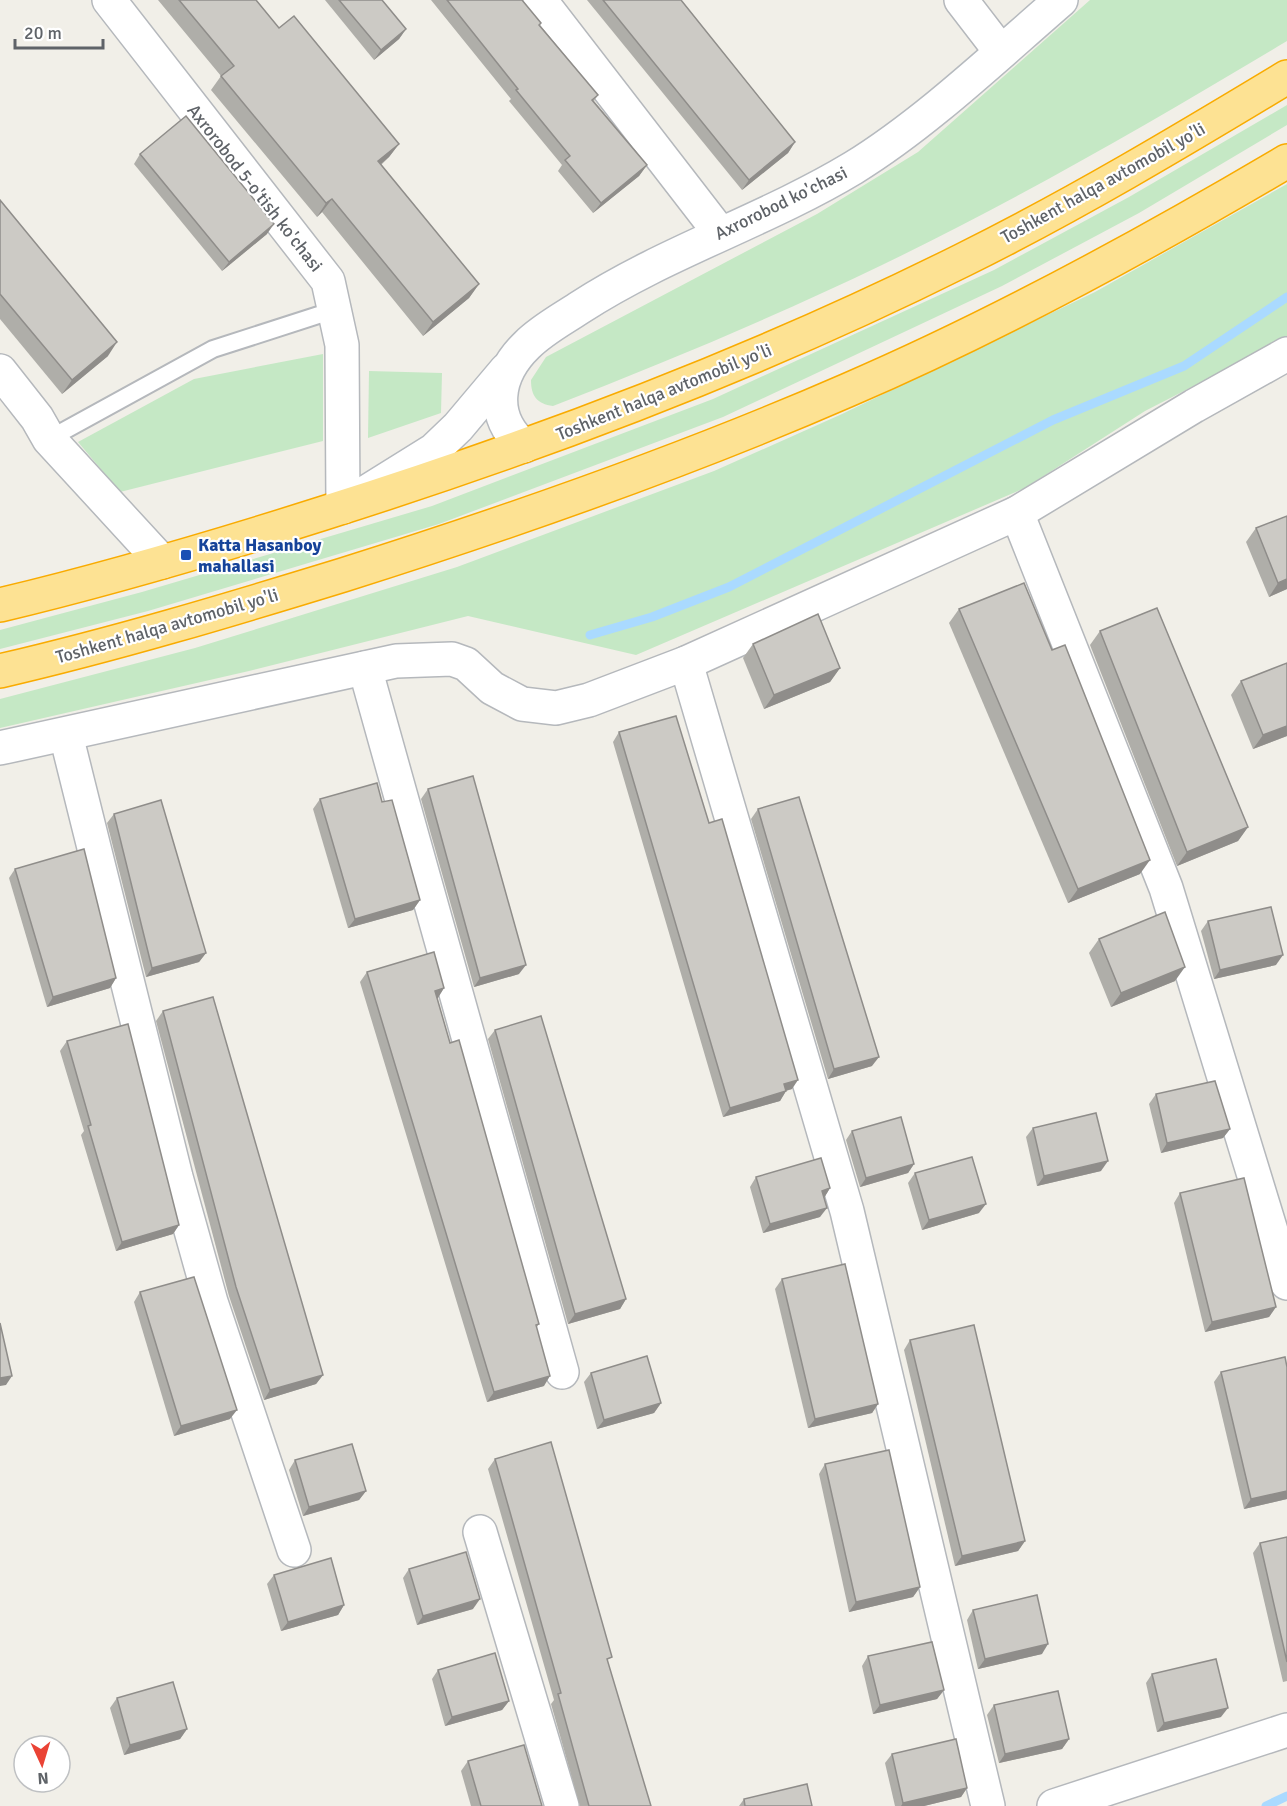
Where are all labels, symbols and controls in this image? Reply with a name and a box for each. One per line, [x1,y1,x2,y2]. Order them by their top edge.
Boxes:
scale bar [15,12,104,50]
text: 20 m [24,22,62,44]
street label: Axrorobod 5-o'tish ko'chasi [183,100,327,276]
street label: Toshkent halqa avtomobil yo'li [997,118,1209,248]
street label: Axrorobod ko'chasi [711,161,851,245]
street label: Toshkent halqa avtomobil yo'li [553,339,775,445]
place label: Katta Hasanboy mahallasi [198,534,321,577]
marker: Katta Hasanboy mahallasi [179,548,193,562]
street label: Toshkent halqa avtomobil yo'li [53,584,281,668]
north arrow [12,1734,72,1794]
text: N [37,1768,49,1788]

